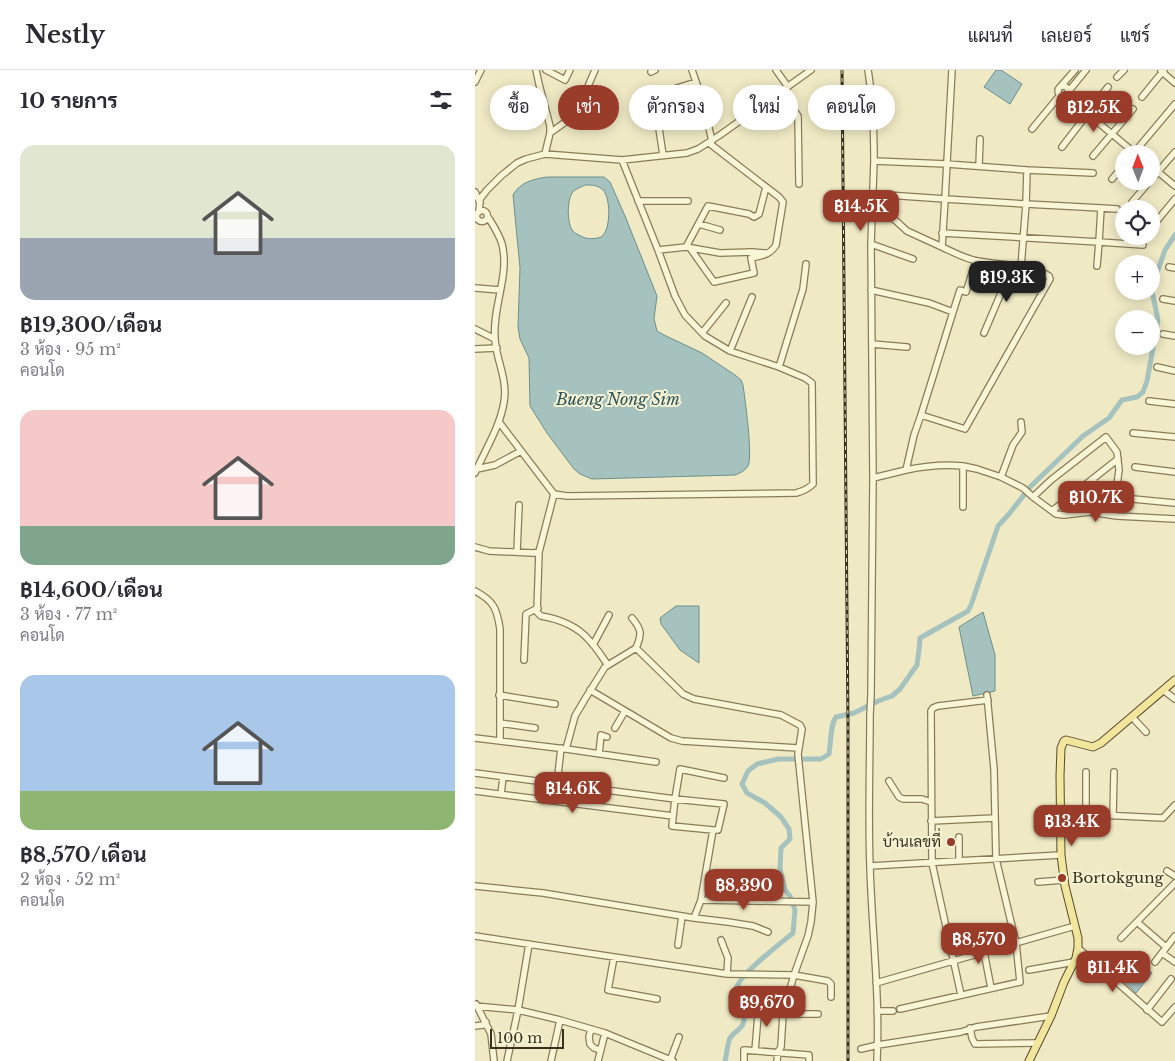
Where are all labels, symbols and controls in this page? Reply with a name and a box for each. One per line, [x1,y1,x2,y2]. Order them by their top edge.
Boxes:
text: Nestly [25,20,105,49]
text: แผนที่ [968,25,1013,47]
text: เลเยอร์ [1041,25,1092,47]
text: แชร์ [1120,25,1150,47]
chip: ซื้อ [490,85,548,130]
chip: เช่า [558,85,619,130]
chip: ตัวกรอง [629,85,723,130]
chip: ใหม่ [733,85,798,130]
chip: คอนโด [808,85,895,130]
icon: filters [427,86,455,114]
text: 10 รายการ [20,88,118,114]
pin: ฿12.5K [1053,90,1135,133]
text: ฿12.5K [1067,97,1121,117]
north arrow [1115,145,1160,190]
map controls [1115,145,1160,355]
icon: home [193,178,283,268]
pin: ฿14.5K [820,190,902,232]
text: ฿14.5K [834,196,888,216]
button: locate [1115,200,1160,245]
button: + [1115,255,1160,300]
pin: ฿19.3K [966,260,1048,303]
text: ฿19.3K [980,267,1034,287]
button: − [1115,310,1160,355]
text: ฿19,300/เดือน [20,312,162,338]
text: 3 ห้อง · 95 m² [20,339,121,359]
text: คอนโด [20,360,65,380]
water label: Bueng Nong Sim [555,389,680,409]
icon: home [193,443,283,533]
pin: ฿10.7K [1055,480,1137,523]
text: ฿10.7K [1069,487,1123,507]
text: ฿14,600/เดือน [20,577,163,603]
text: 3 ห้อง · 77 m² [20,604,117,624]
text: คอนโด [20,625,65,645]
icon: home [193,708,283,798]
pin: ฿14.6K [532,772,614,814]
text: ฿14.6K [545,778,601,798]
pin: ฿13.4K [1031,804,1113,847]
text: ฿13.4K [1045,811,1099,831]
place label: บ้านเลขที่ [882,827,941,851]
marker: บ้านเลขที่ [945,836,957,848]
text: ฿8,570/เดือน [20,842,147,868]
pin: ฿8,390 [703,868,785,911]
place label: Bortokgung [1072,868,1164,887]
text: 2 ห้อง · 52 m² [20,869,120,889]
marker: Bortokgung [1056,872,1068,884]
text: ฿8,390 [715,875,773,895]
text: คอนโด [20,890,65,910]
pin: ฿8,570 [938,922,1020,965]
text: ฿8,570 [952,929,1006,949]
pin: ฿11.4K [1072,950,1154,993]
text: ฿11.4K [1087,957,1139,977]
pin: ฿9,670 [726,986,808,1028]
text: ฿9,670 [739,992,795,1012]
scale bar [490,1026,564,1049]
text: 100 m [497,1029,542,1047]

